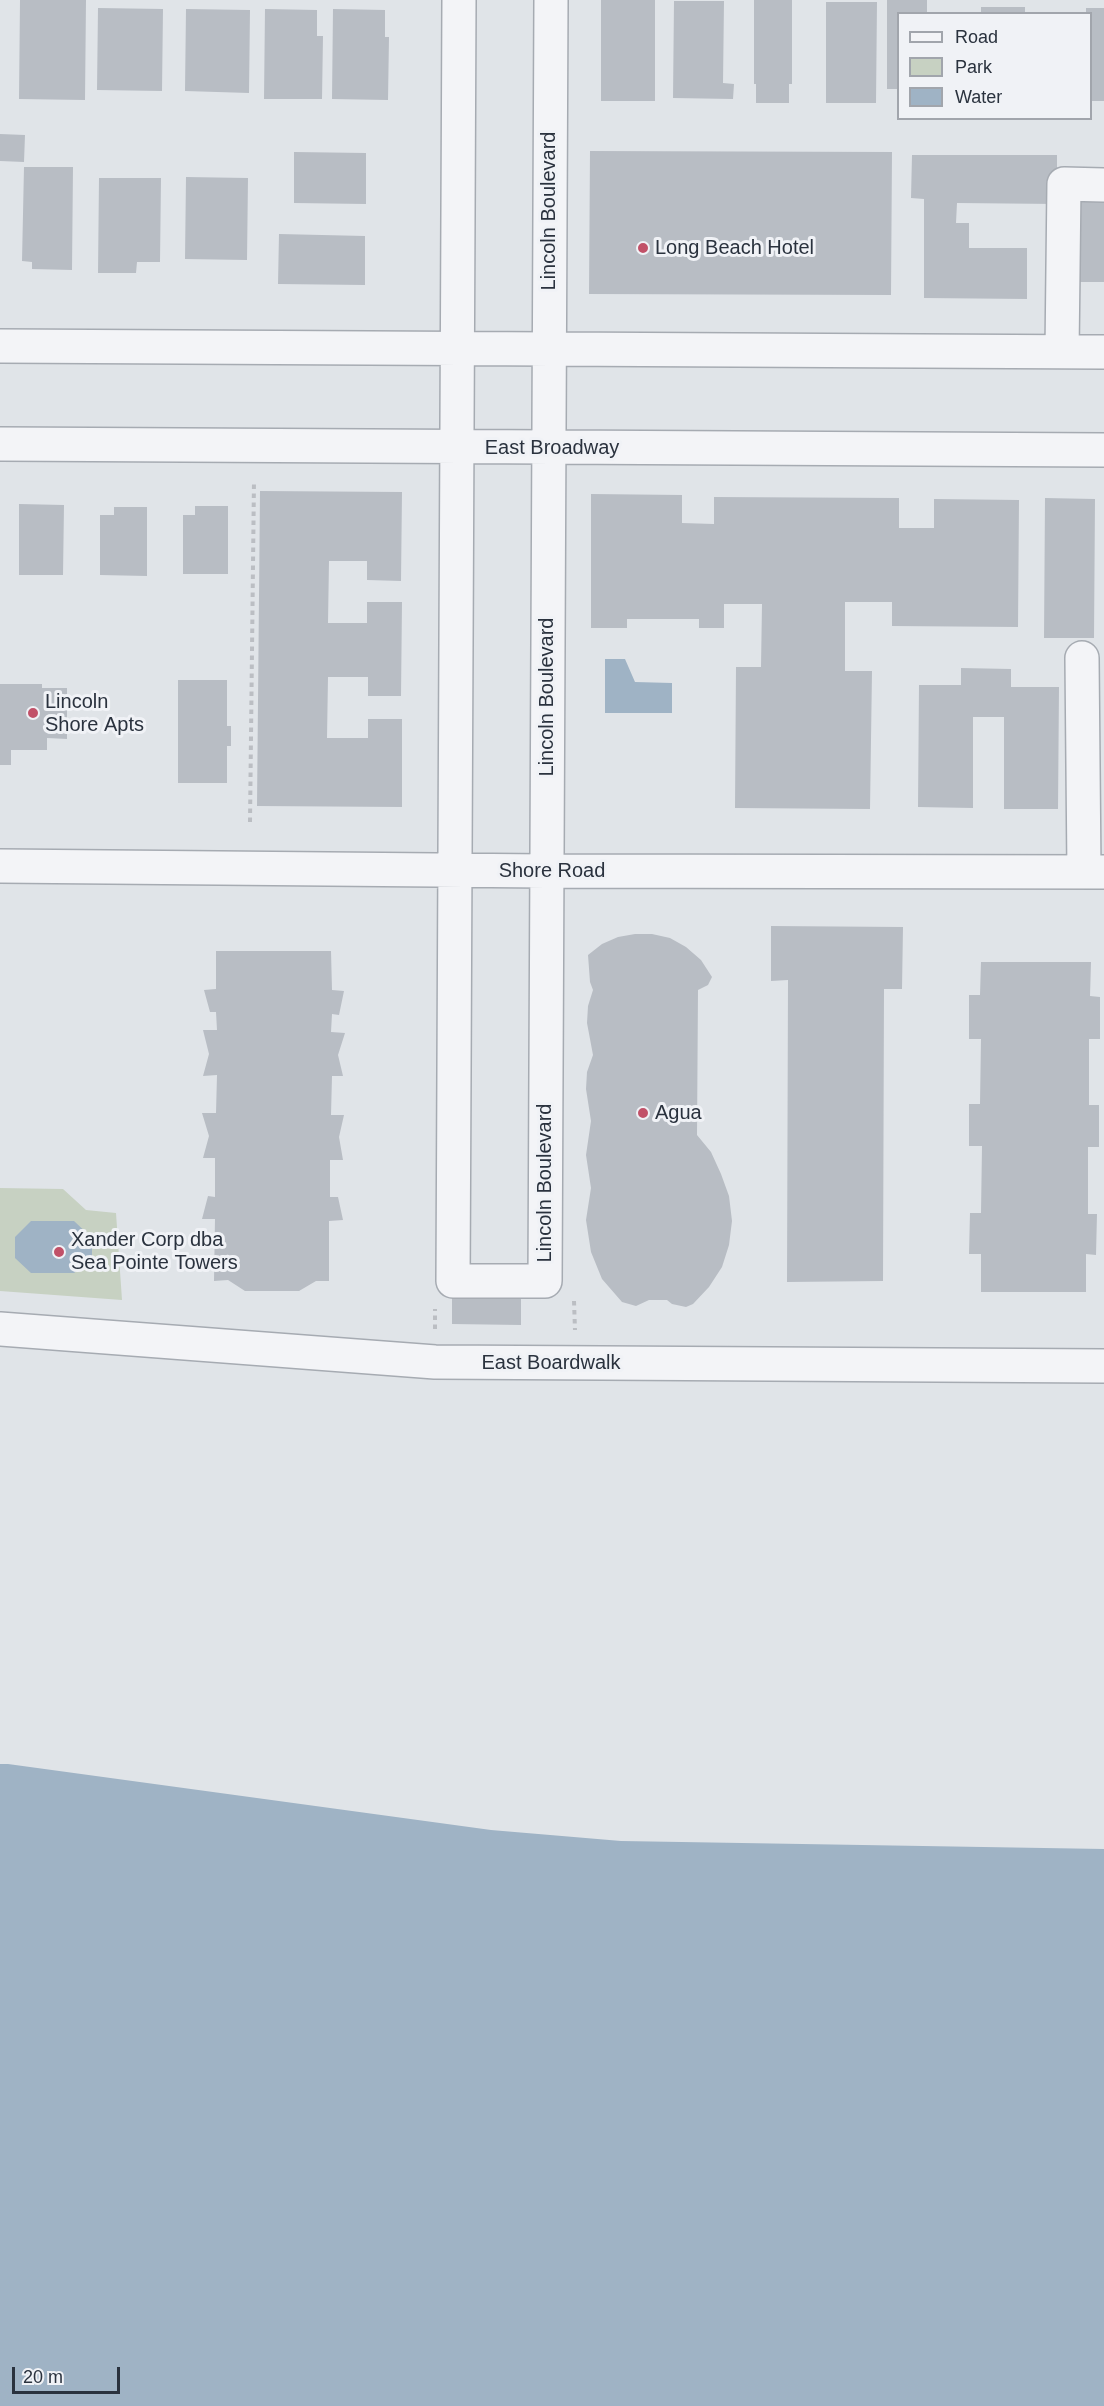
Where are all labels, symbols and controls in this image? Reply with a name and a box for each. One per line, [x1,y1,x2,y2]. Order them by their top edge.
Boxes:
legend [897,12,1092,120]
text: Road [955,27,998,47]
text: Park [955,57,992,77]
text: Water [955,87,1002,107]
street label: Lincoln Boulevard [537,132,561,290]
place label: Long Beach Hotel [655,236,814,260]
marker: Long Beach Hotel [636,241,650,255]
street label: East Broadway [485,436,619,460]
street label: Lincoln Boulevard [535,618,559,776]
place label: Lincoln Shore Apts [45,690,144,737]
marker: Lincoln Shore Apts [26,706,40,720]
street label: Shore Road [499,859,605,883]
place label: Agua [655,1101,702,1125]
street label: Lincoln Boulevard [533,1104,557,1262]
marker: Agua [636,1106,650,1120]
place label: Xander Corp dba Sea Pointe Towers [71,1228,238,1275]
marker: Xander Corp dba Sea Pointe Towers [52,1245,66,1259]
street label: East Boardwalk [482,1351,620,1375]
scale bar [15,2355,123,2393]
text: 20 m [23,2367,63,2387]

